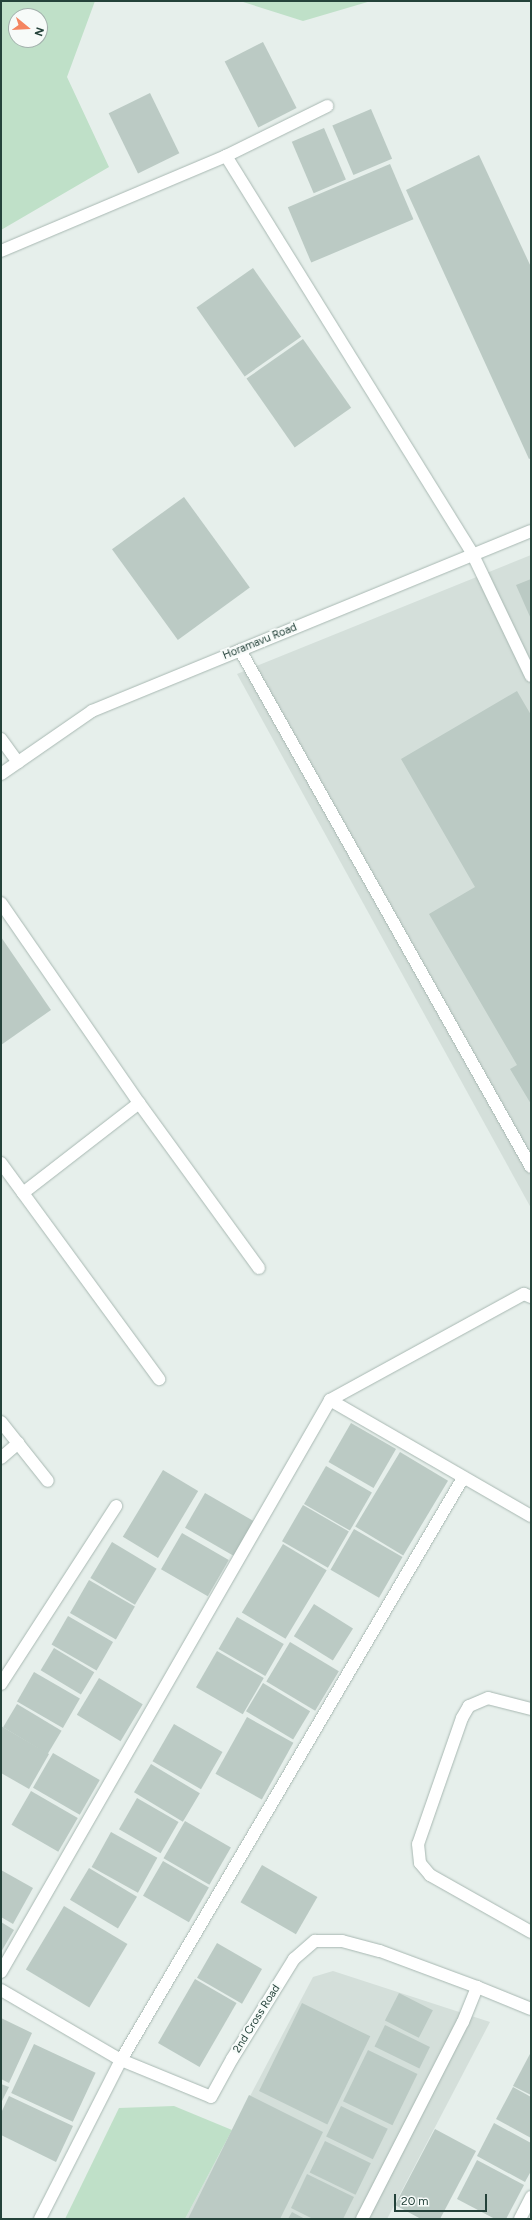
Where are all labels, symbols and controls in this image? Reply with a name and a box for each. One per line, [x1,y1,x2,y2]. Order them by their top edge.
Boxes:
north arrow [8,8,48,48]
text: N [31,25,46,38]
street label: Horamavu Road [221,621,299,663]
street label: 2nd Cross Road [231,1983,283,2055]
scale bar [396,2186,489,2212]
text: 20 m [401,2194,429,2208]

